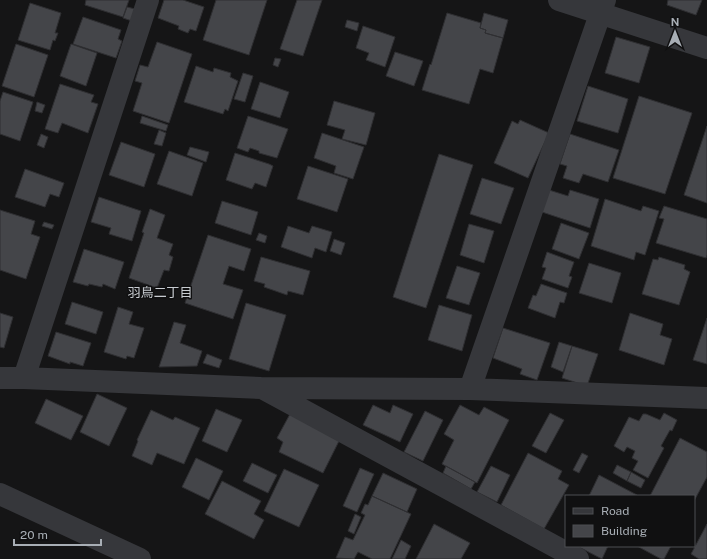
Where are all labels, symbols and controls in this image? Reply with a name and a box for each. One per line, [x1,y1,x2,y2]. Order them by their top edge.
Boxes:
north arrow [655,12,695,52]
text: N [671,16,679,28]
district label: 羽鳥二丁目 [127,285,193,300]
legend [565,495,695,547]
text: Road [601,504,629,518]
scale bar [14,521,101,547]
text: Building [601,524,647,538]
text: 20 m [20,528,48,542]

